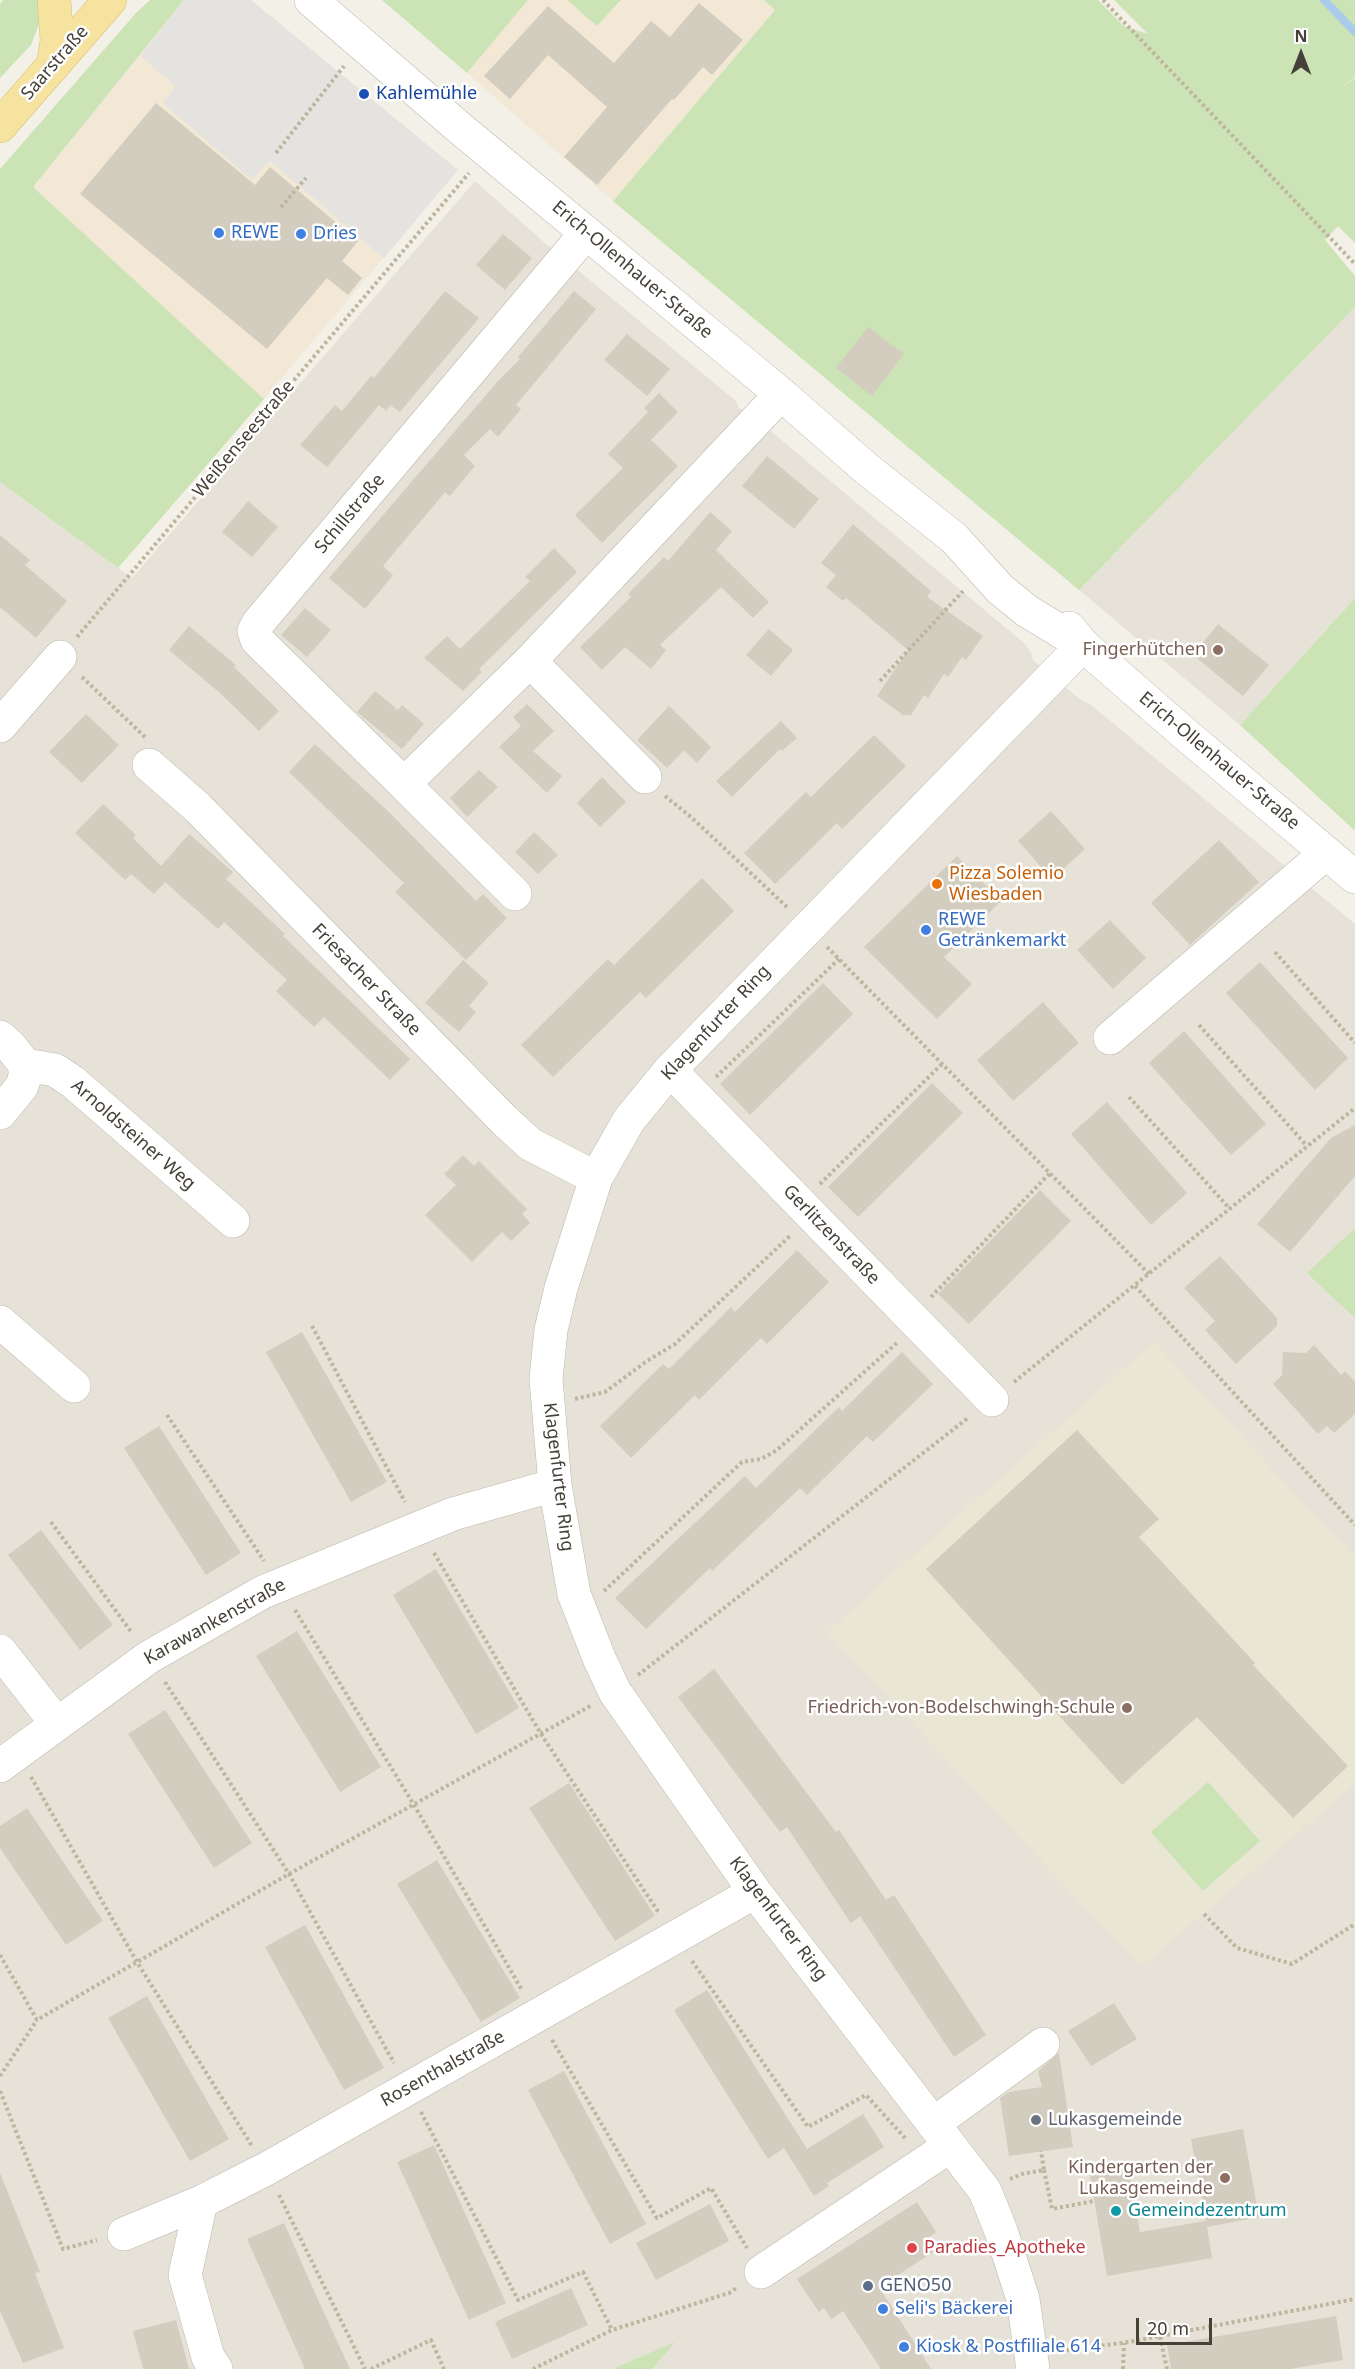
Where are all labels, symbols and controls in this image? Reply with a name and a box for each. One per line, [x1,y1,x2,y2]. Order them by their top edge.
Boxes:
street label: Saarstraße [17,21,93,105]
north arrow [1271,24,1331,84]
text: N [1294,25,1308,47]
place label: Kahlemühle [376,83,477,105]
marker: Kahlemühle [357,87,371,101]
street label: Erich-Ollenhauer-Straße [547,196,717,344]
place label: REWE [231,222,279,244]
place label: Dries [313,223,357,245]
marker: REWE [212,226,226,240]
marker: Dries [294,227,308,241]
street label: Weißenseestraße [189,376,299,502]
street label: Schillstraße [310,470,390,558]
place label: Fingerhütchen [1082,639,1206,661]
marker: Fingerhütchen [1211,643,1225,657]
street label: Erich-Ollenhauer-Straße [1134,687,1304,835]
place label: Pizza Solemio Wiesbaden [949,863,1064,906]
marker: Pizza Solemio Wiesbaden [930,877,944,891]
place label: REWE Getränkemarkt [938,909,1066,952]
street label: Friesacher Straße [307,919,425,1041]
marker: REWE Getränkemarkt [919,923,933,937]
street label: Klagenfurter Ring [657,961,775,1085]
street label: Arnoldsteiner Weg [66,1075,200,1195]
street label: Gerlitzenstraße [778,1181,884,1289]
street label: Klagenfurter Ring [538,1401,578,1553]
street label: Karawankenstraße [140,1574,290,1670]
place label: Friedrich-von-Bodelschwingh-Schule [807,1697,1115,1719]
marker: Friedrich-von-Bodelschwingh-Schule [1120,1701,1134,1715]
street label: Klagenfurter Ring [724,1853,832,1985]
street label: Rosenthalstraße [377,2026,509,2112]
place label: Lukasgemeinde [1048,2109,1182,2131]
marker: Lukasgemeinde [1029,2113,1043,2127]
place label: Kindergarten der Lukasgemeinde [1068,2157,1213,2200]
marker: Kindergarten der Lukasgemeinde [1218,2171,1232,2185]
place label: Gemeindezentrum [1128,2200,1287,2222]
marker: Gemeindezentrum [1109,2204,1123,2218]
place label: Paradies_Apotheke [924,2237,1086,2259]
marker: Paradies_Apotheke [905,2241,919,2255]
place label: GENO50 [880,2275,951,2297]
marker: GENO50 [861,2279,875,2293]
place label: Seli's Bäckerei [895,2298,1013,2320]
marker: Seli's Bäckerei [876,2302,890,2316]
scale bar [1139,2306,1216,2344]
text: 20 m [1147,2316,1189,2340]
place label: Kiosk & Postfiliale 614 [916,2336,1101,2358]
marker: Kiosk & Postfiliale 614 [897,2340,911,2354]

